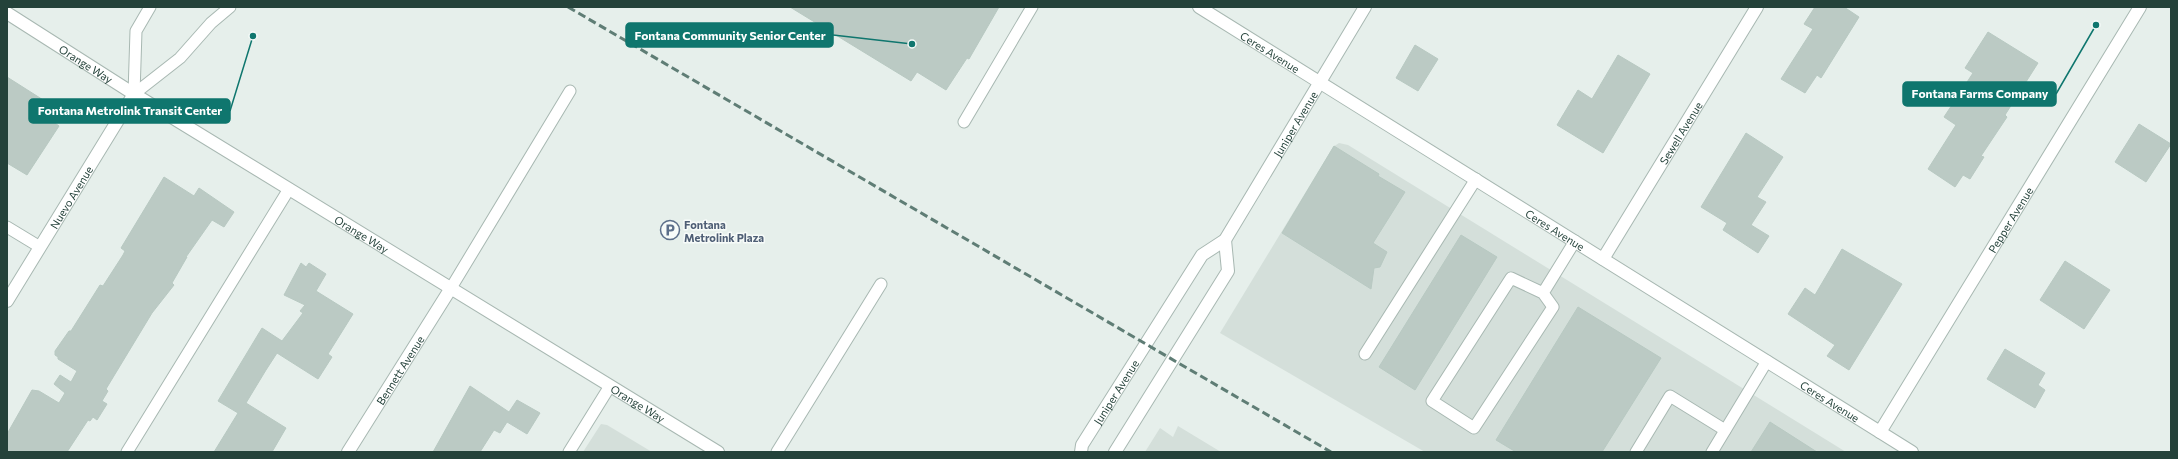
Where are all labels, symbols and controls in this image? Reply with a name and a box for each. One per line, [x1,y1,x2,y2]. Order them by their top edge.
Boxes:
callout: Fontana Community Senior Center [626,23,833,47]
text: Fontana Community Senior Center [634,28,826,42]
street label: Ceres Avenue [1238,28,1302,75]
street label: Orange Way [57,42,116,86]
callout: Fontana Farms Company [1903,82,2056,106]
text: Fontana Farms Company [1912,86,2049,100]
street label: Juniper Avenue [1270,88,1320,159]
callout: Fontana Metrolink Transit Center [29,99,230,123]
street label: Sewell Avenue [1656,99,1704,166]
text: Fontana Metrolink Transit Center [38,103,222,117]
street label: Nuevo Avenue [47,163,95,231]
street label: Pepper Avenue [1985,184,2035,255]
street label: Ceres Avenue [1523,206,1587,253]
street label: Orange Way [332,212,392,255]
place label: Fontana Metrolink Plaza [684,218,764,244]
parking icon: Fontana Metrolink Plaza [659,219,681,241]
street label: Bennett Avenue [373,333,426,407]
street label: Juniper Avenue [1090,357,1141,427]
street label: Ceres Avenue [1798,378,1862,424]
street label: Orange Way [609,382,668,425]

